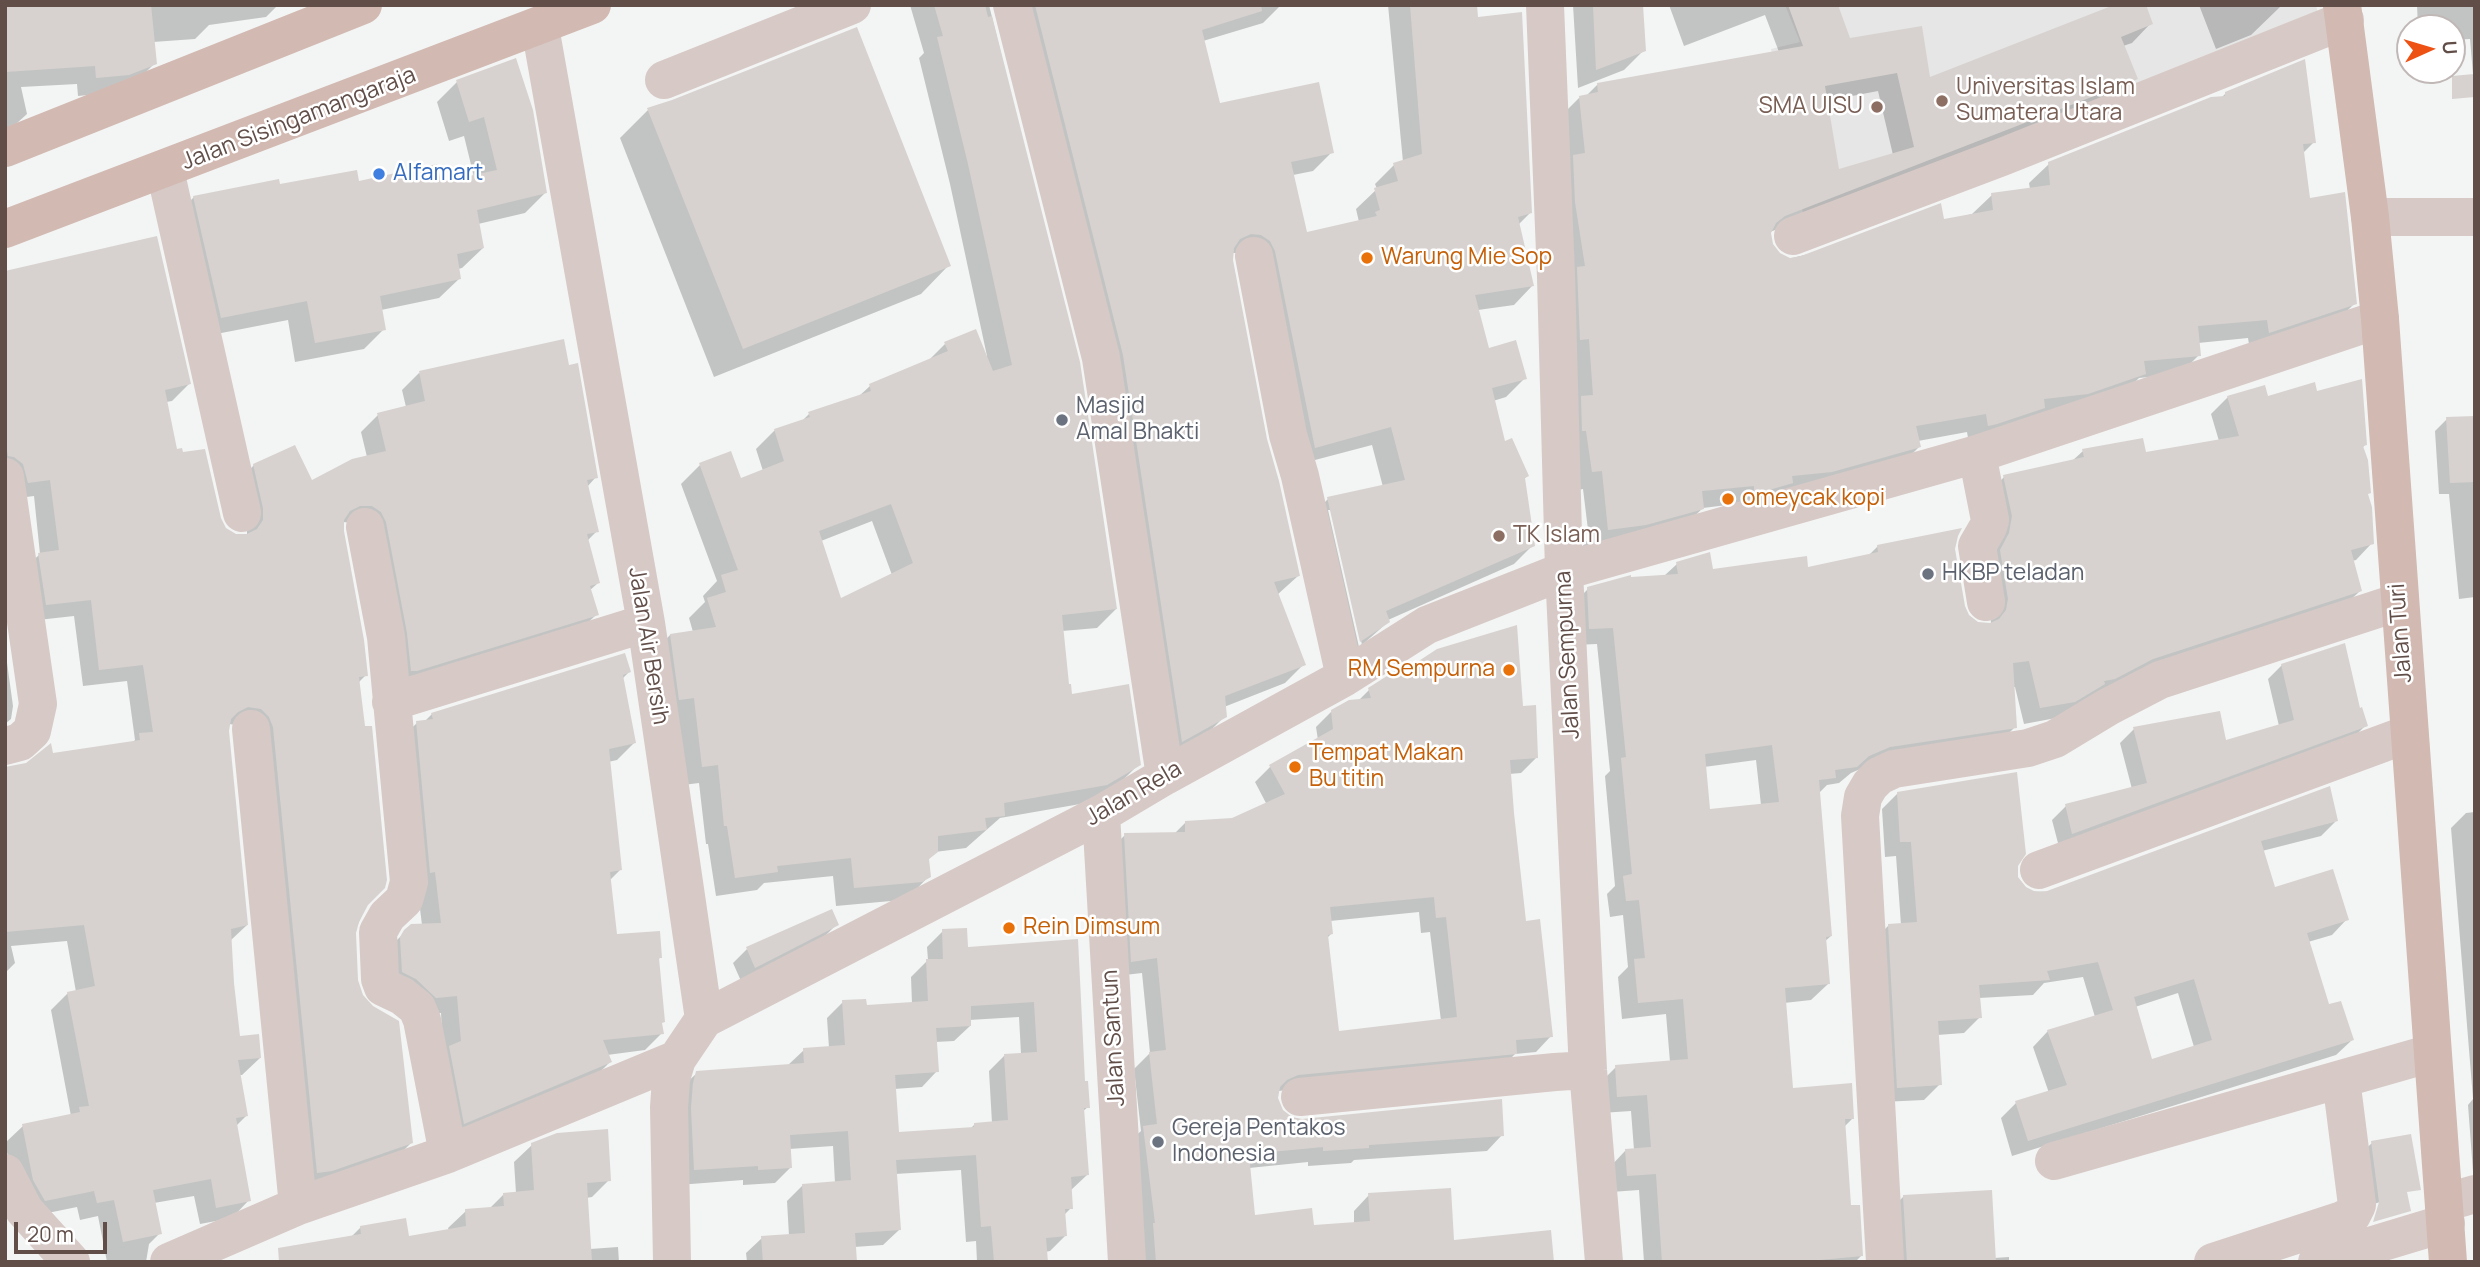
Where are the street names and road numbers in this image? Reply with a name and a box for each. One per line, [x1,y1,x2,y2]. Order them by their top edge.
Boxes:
street label: Jalan Sisingamangaraja [178,62,420,176]
street label: Jalan Air Bersih [622,565,674,727]
street label: Jalan Sempurna [1550,570,1586,740]
street label: Jalan Turi [2384,582,2418,684]
street label: Jalan Rela [1081,756,1187,832]
street label: Jalan Santun [1097,969,1131,1107]

